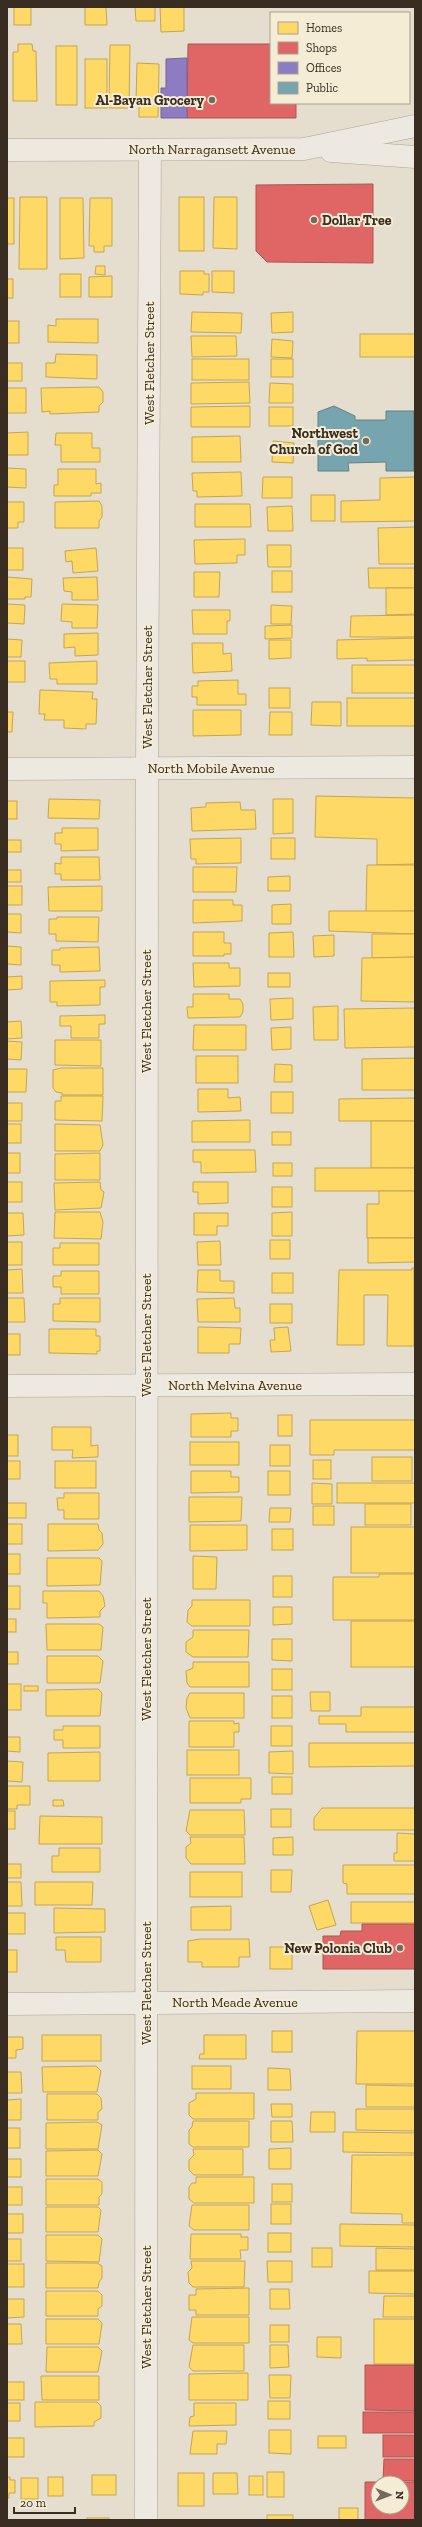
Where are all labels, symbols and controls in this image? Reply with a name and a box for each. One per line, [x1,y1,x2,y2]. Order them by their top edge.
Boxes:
legend [270,12,410,104]
text: Homes [306,21,342,35]
text: Shops [306,41,337,55]
text: Offices [306,61,342,75]
text: Public [306,81,339,95]
place label: Al-Bayan Grocery [95,92,205,109]
marker: Al-Bayan Grocery [207,95,217,105]
street label: North Narragansett Avenue [128,141,296,158]
place label: Dollar Tree [322,212,392,229]
marker: Dollar Tree [309,215,319,225]
street label: West Fletcher Street [141,300,158,425]
place label: Northwest Church of God [269,425,358,458]
marker: Northwest Church of God [361,436,371,446]
street label: West Fletcher Street [139,624,156,749]
street label: North Mobile Avenue [147,760,275,777]
street label: West Fletcher Street [138,948,155,1073]
street label: West Fletcher Street [138,1272,155,1397]
street label: North Melvina Avenue [168,1377,303,1394]
street label: West Fletcher Street [138,1596,155,1721]
street label: West Fletcher Street [138,1920,155,2045]
place label: New Polonia Club [284,1940,392,1957]
marker: New Polonia Club [395,1943,405,1953]
street label: North Meade Avenue [172,1994,298,2011]
street label: West Fletcher Street [138,2244,155,2369]
north arrow [370,2475,410,2515]
scale bar [14,2489,75,2515]
text: N [393,2491,406,2500]
text: 20 m [20,2496,47,2510]

